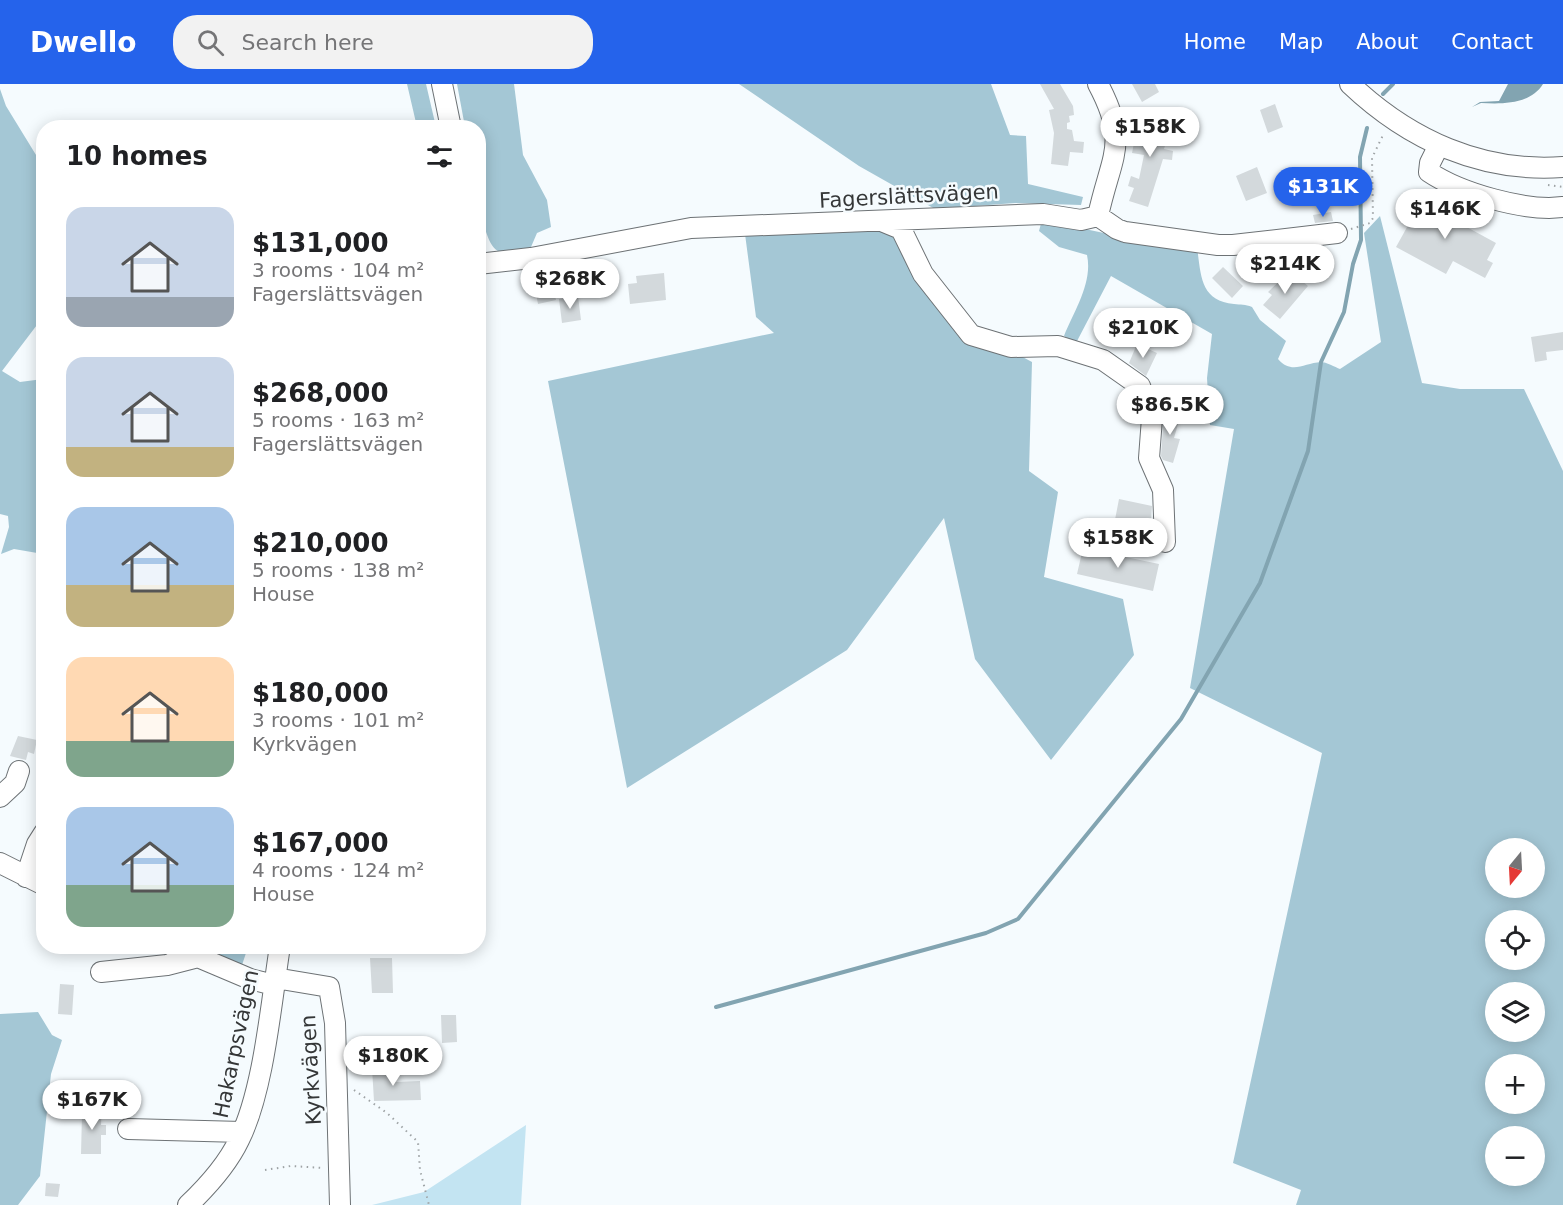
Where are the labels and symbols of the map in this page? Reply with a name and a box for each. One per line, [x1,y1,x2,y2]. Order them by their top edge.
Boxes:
pin: $158K [1108,107,1192,158]
pin: $131K [1281,167,1365,218]
street label: Fagerslättsvägen [819,179,999,213]
pin: $146K [1403,189,1487,240]
pin: $214K [1243,244,1327,295]
pin: $268K [528,259,612,310]
pin: $210K [1101,308,1185,359]
pin: $86.5K [1121,385,1219,436]
pin: $158K [1076,518,1160,569]
north arrow [1485,838,1545,898]
street label: Hakarpsvägen [209,968,263,1120]
street label: Kyrkvägen [296,1014,326,1126]
pin: $180K [351,1036,435,1087]
pin: $167K [50,1080,134,1131]

